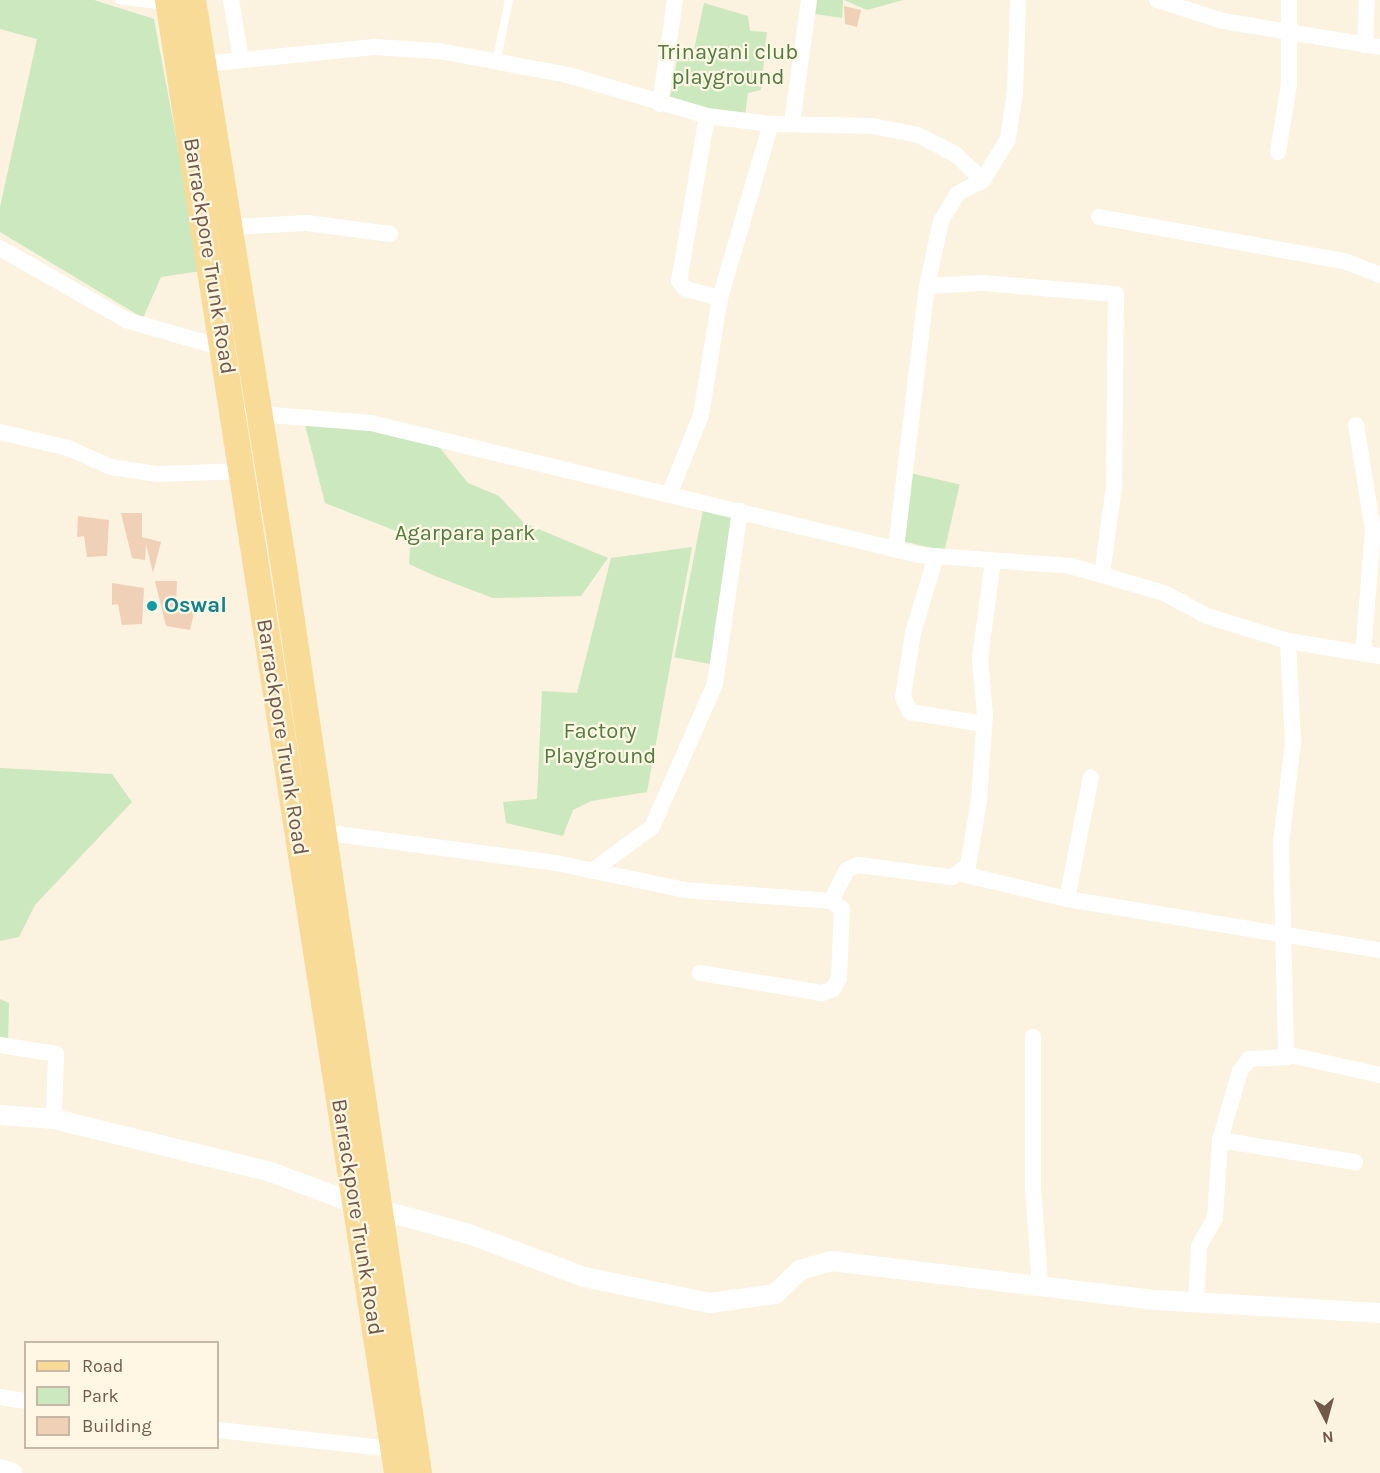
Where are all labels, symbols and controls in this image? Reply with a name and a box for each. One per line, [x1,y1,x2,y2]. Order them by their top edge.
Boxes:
park label: Trinayani club playground [658,39,798,90]
street label: Barrackpore Trunk Road [177,136,241,376]
park label: Agarpara park [395,521,535,547]
place label: Oswal [164,593,227,619]
marker: Oswal [145,599,159,613]
street label: Barrackpore Trunk Road [250,617,314,857]
park label: Factory Playground [544,718,656,770]
street label: Barrackpore Trunk Road [325,1097,389,1337]
legend [24,1341,219,1449]
text: Road [82,1355,123,1377]
text: Park [82,1385,119,1407]
north arrow [1296,1389,1356,1449]
text: Building [82,1415,152,1437]
text: N [1321,1427,1335,1447]

